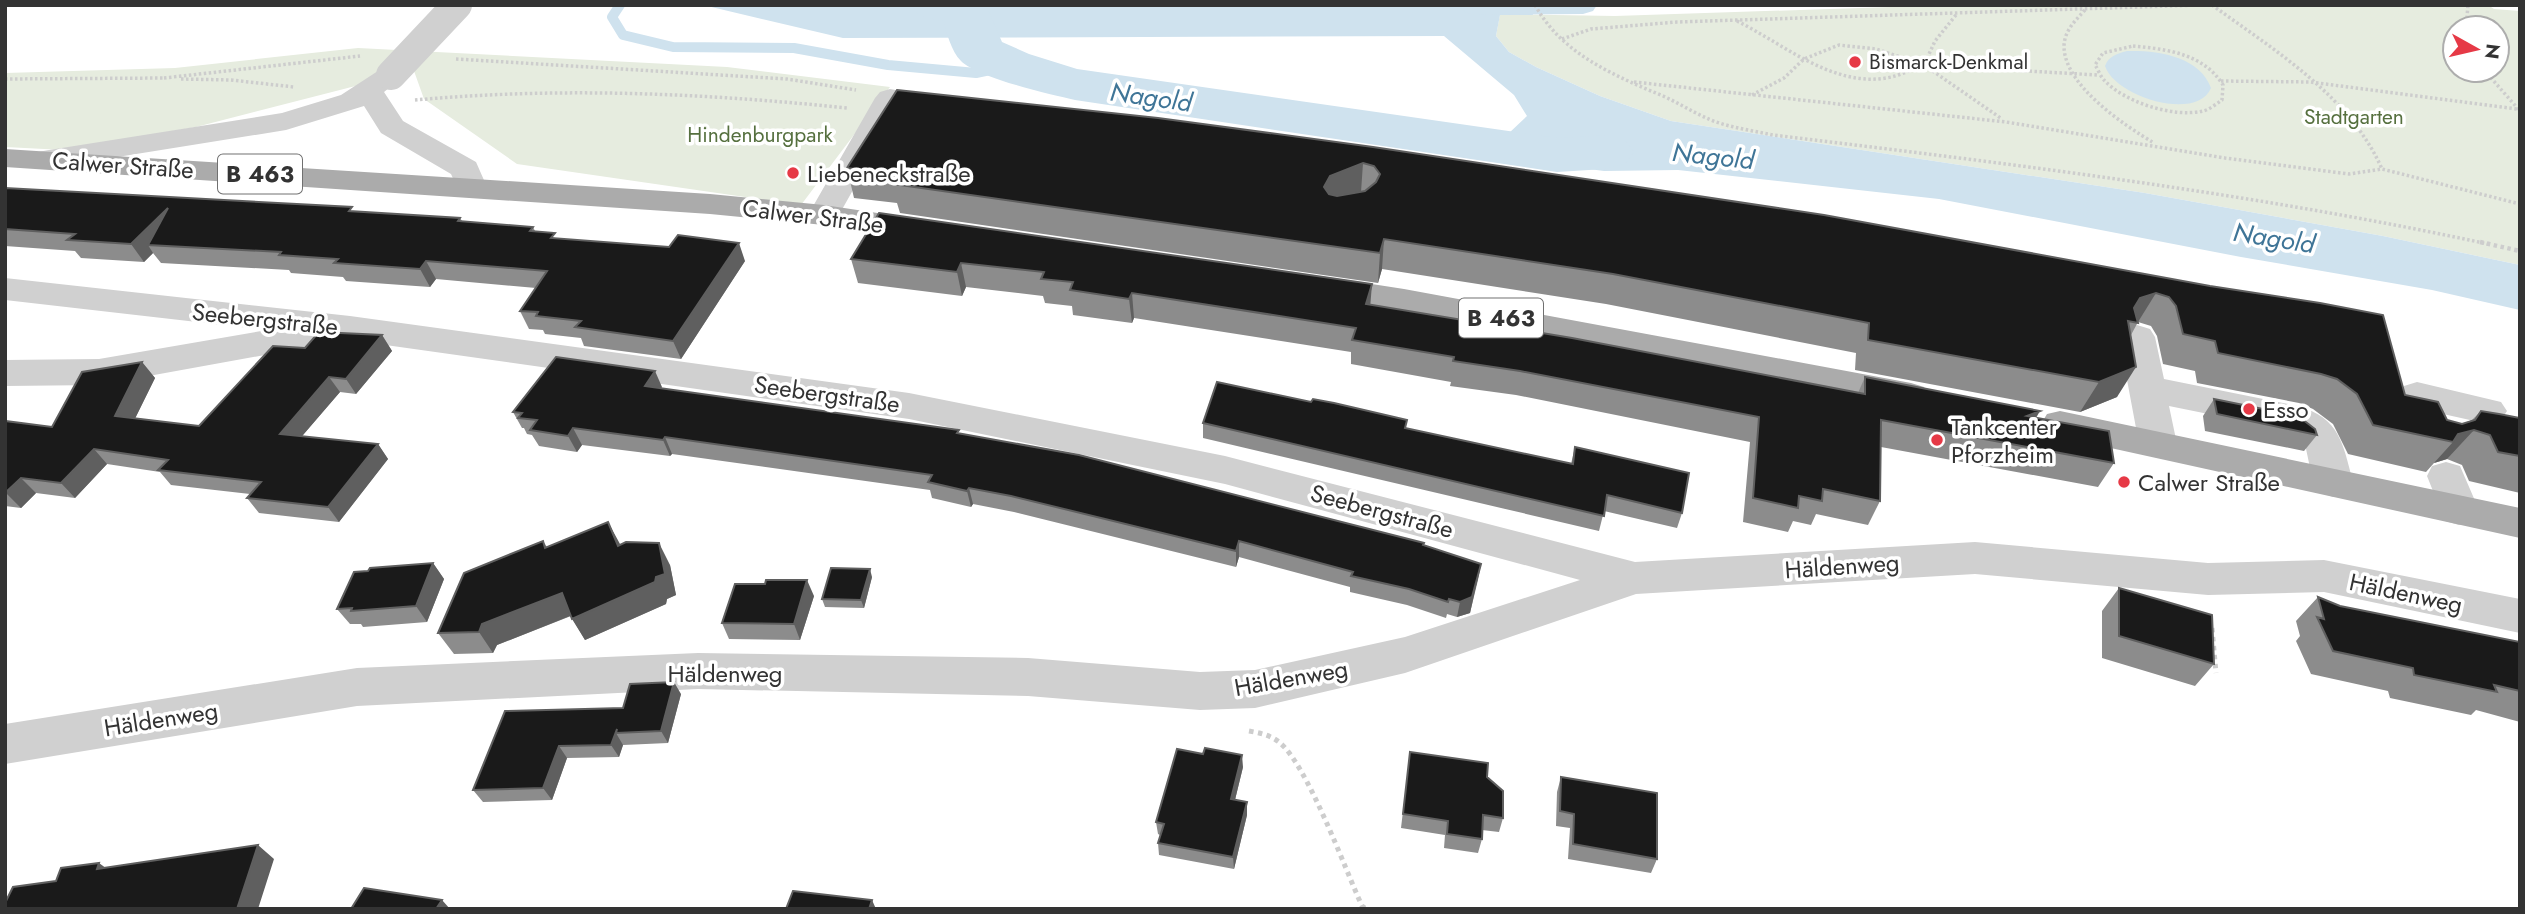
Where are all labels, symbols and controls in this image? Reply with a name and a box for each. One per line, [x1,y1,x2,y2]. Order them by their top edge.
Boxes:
north arrow [2441,14,2511,84]
text: N [2478,42,2507,61]
place label: Bismarck-Denkmal [1869,47,2028,77]
marker: Bismarck-Denkmal [1847,54,1863,70]
water label: Nagold [1108,72,1196,122]
park label: Stadtgarten [2304,102,2404,132]
park label: Hindenburgpark [687,120,834,150]
water label: Nagold [1670,133,1758,179]
street label: Calwer Straße [51,143,195,187]
road number: B 463 [218,154,302,194]
place label: Liebeneckstraße [807,156,971,191]
marker: Liebeneckstraße [785,165,801,181]
street label: Calwer Straße [740,190,886,242]
water label: Nagold [2230,213,2319,263]
street label: Seebergstraße [190,294,340,344]
road number: B 463 [1459,298,1543,338]
street label: Seebergstraße [752,366,902,422]
place label: Esso [2263,392,2309,427]
marker: Esso [2241,401,2257,417]
place label: Tankcenter Pforzheim [1951,409,2058,472]
marker: Tankcenter Pforzheim [1929,432,1945,448]
place label: Calwer Straße [2138,465,2280,500]
marker: Calwer Straße [2116,474,2132,490]
street label: Seebergstraße [1307,475,1457,547]
street label: Häldenweg [1783,545,1901,587]
street label: Häldenweg [2346,564,2466,622]
street label: Häldenweg [1231,651,1351,705]
street label: Häldenweg [668,656,782,691]
street label: Häldenweg [102,693,220,745]

